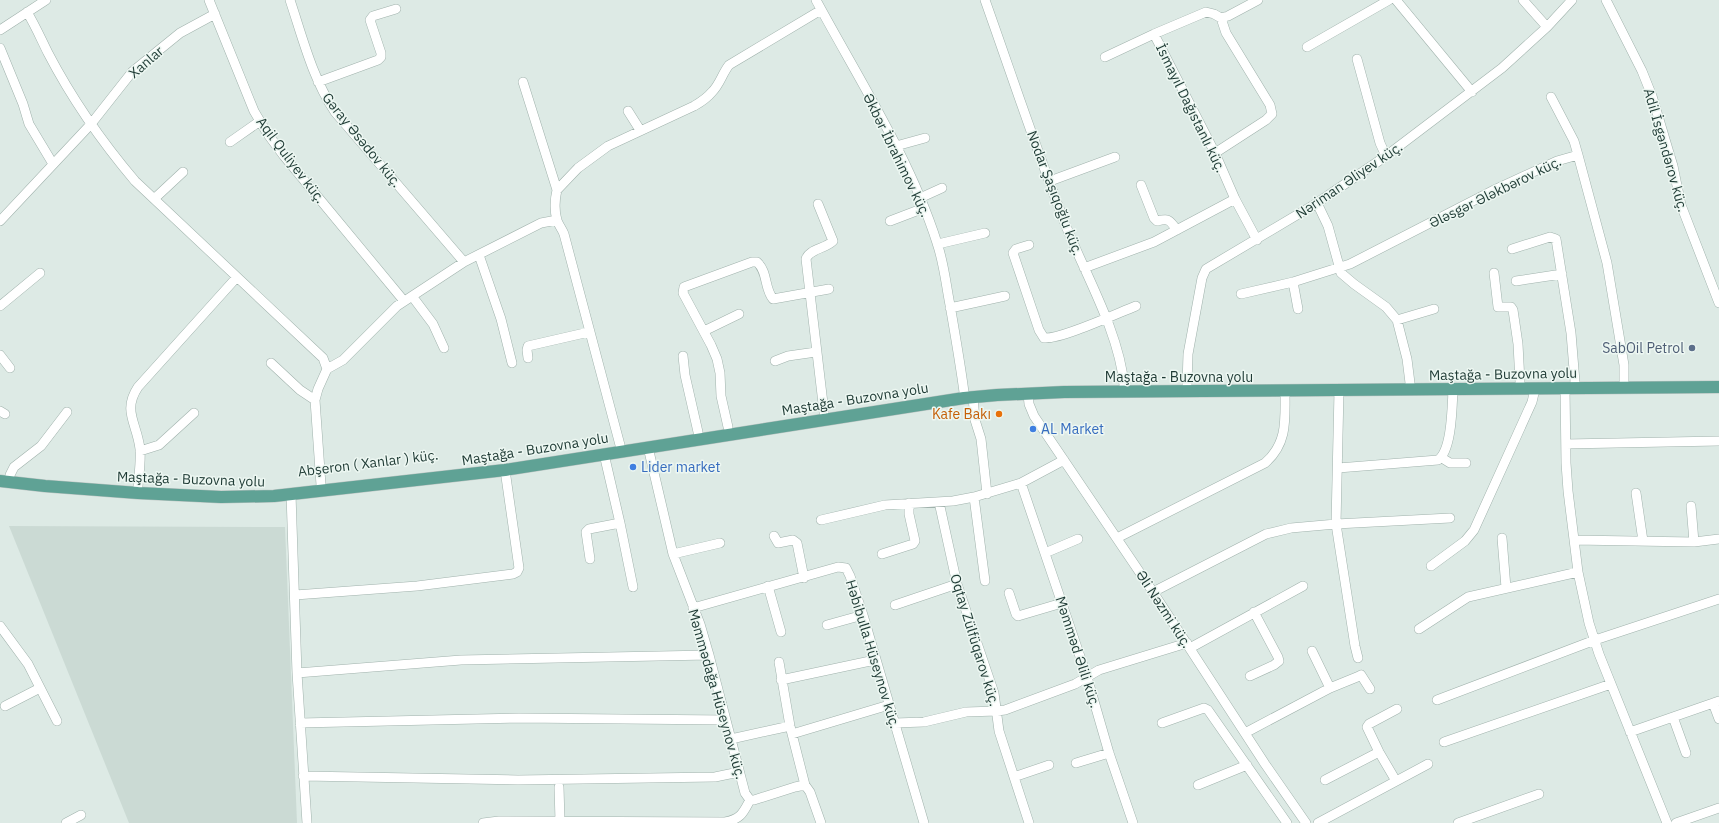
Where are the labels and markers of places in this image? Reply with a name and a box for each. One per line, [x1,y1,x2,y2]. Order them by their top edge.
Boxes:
place label: SabOil Petrol [1602,339,1684,357]
marker: SabOil Petrol [1687,343,1697,353]
place label: Kafe Bakı [932,405,991,423]
marker: Kafe Bakı [994,409,1004,419]
place label: AL Market [1041,420,1104,438]
marker: AL Market [1028,424,1038,434]
place label: Lider market [641,458,720,476]
marker: Lider market [628,462,638,472]

